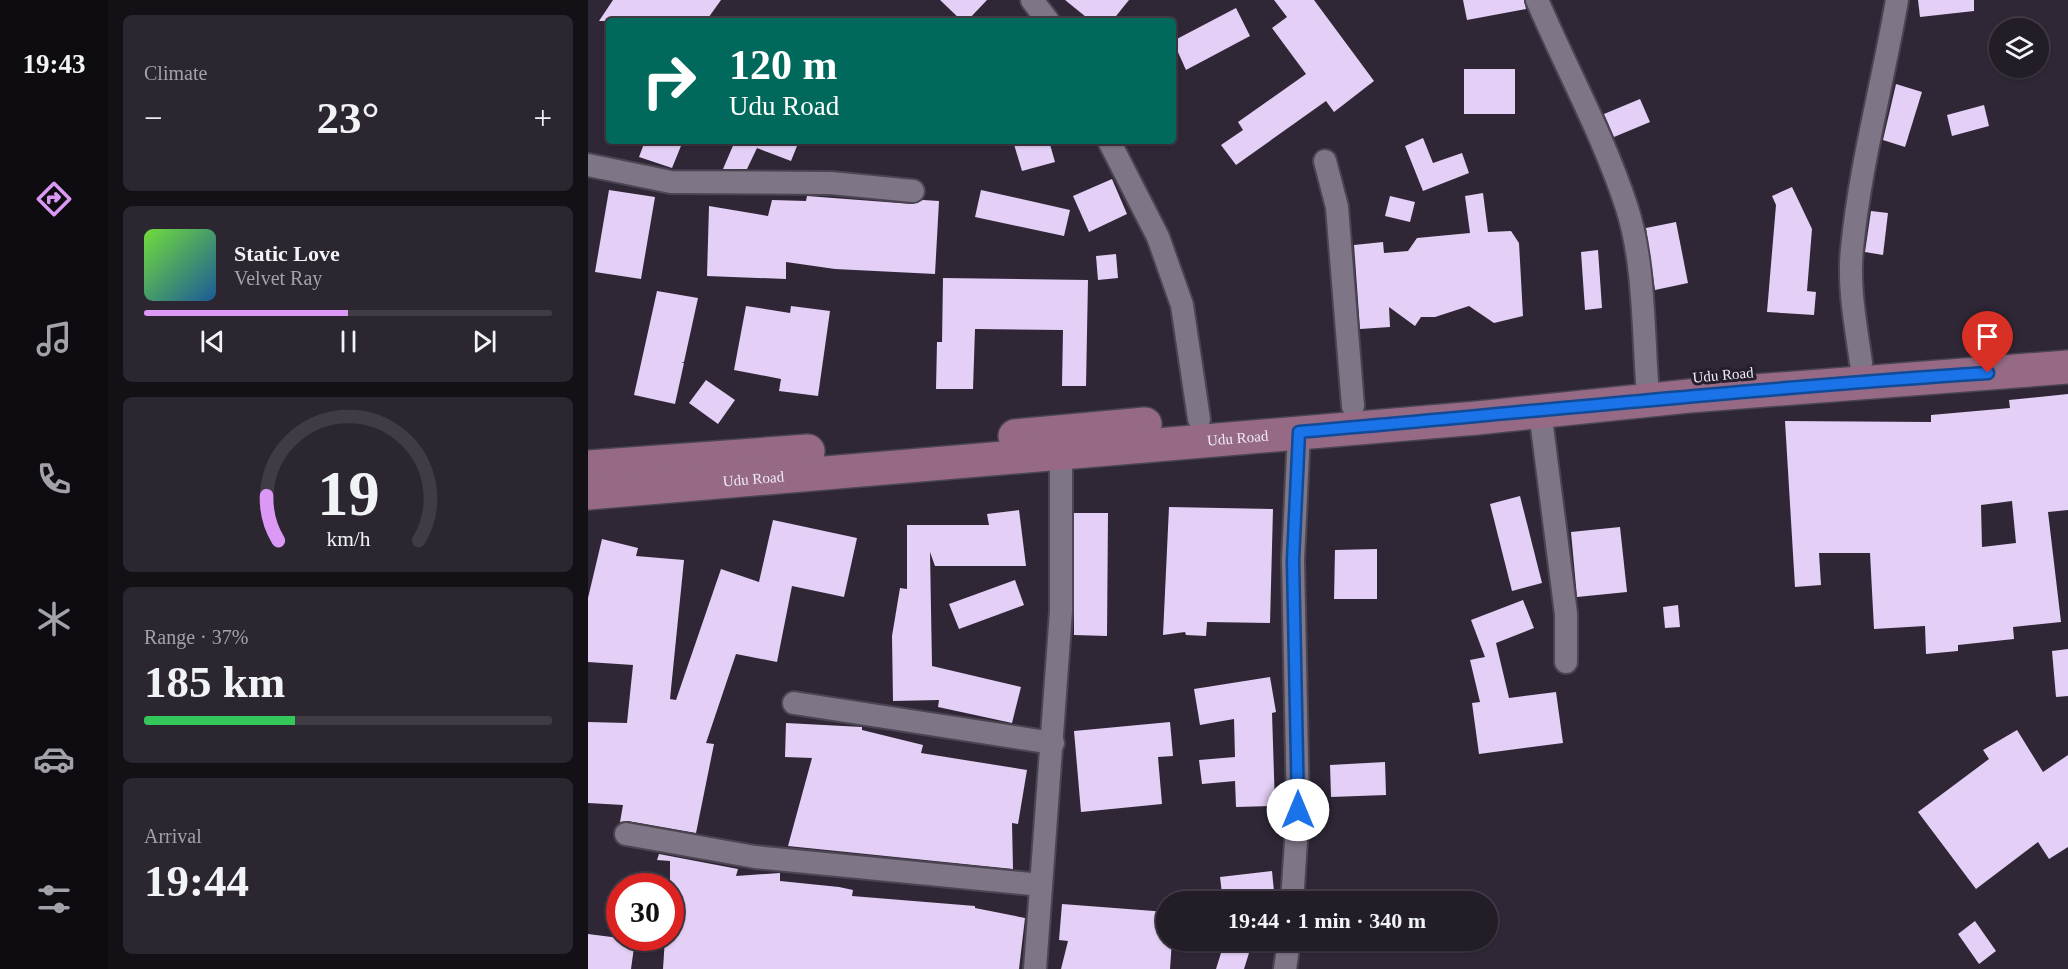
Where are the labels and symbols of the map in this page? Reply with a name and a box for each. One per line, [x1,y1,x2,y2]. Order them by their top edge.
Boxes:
pin [1962,311,2013,373]
street label: Udu Road [1692,364,1755,386]
street label: Udu Road [1206,428,1269,449]
street label: Udu Road [722,468,785,490]
position arrow [1266,778,1330,842]
speed limit sign: 30 [606,873,684,951]

